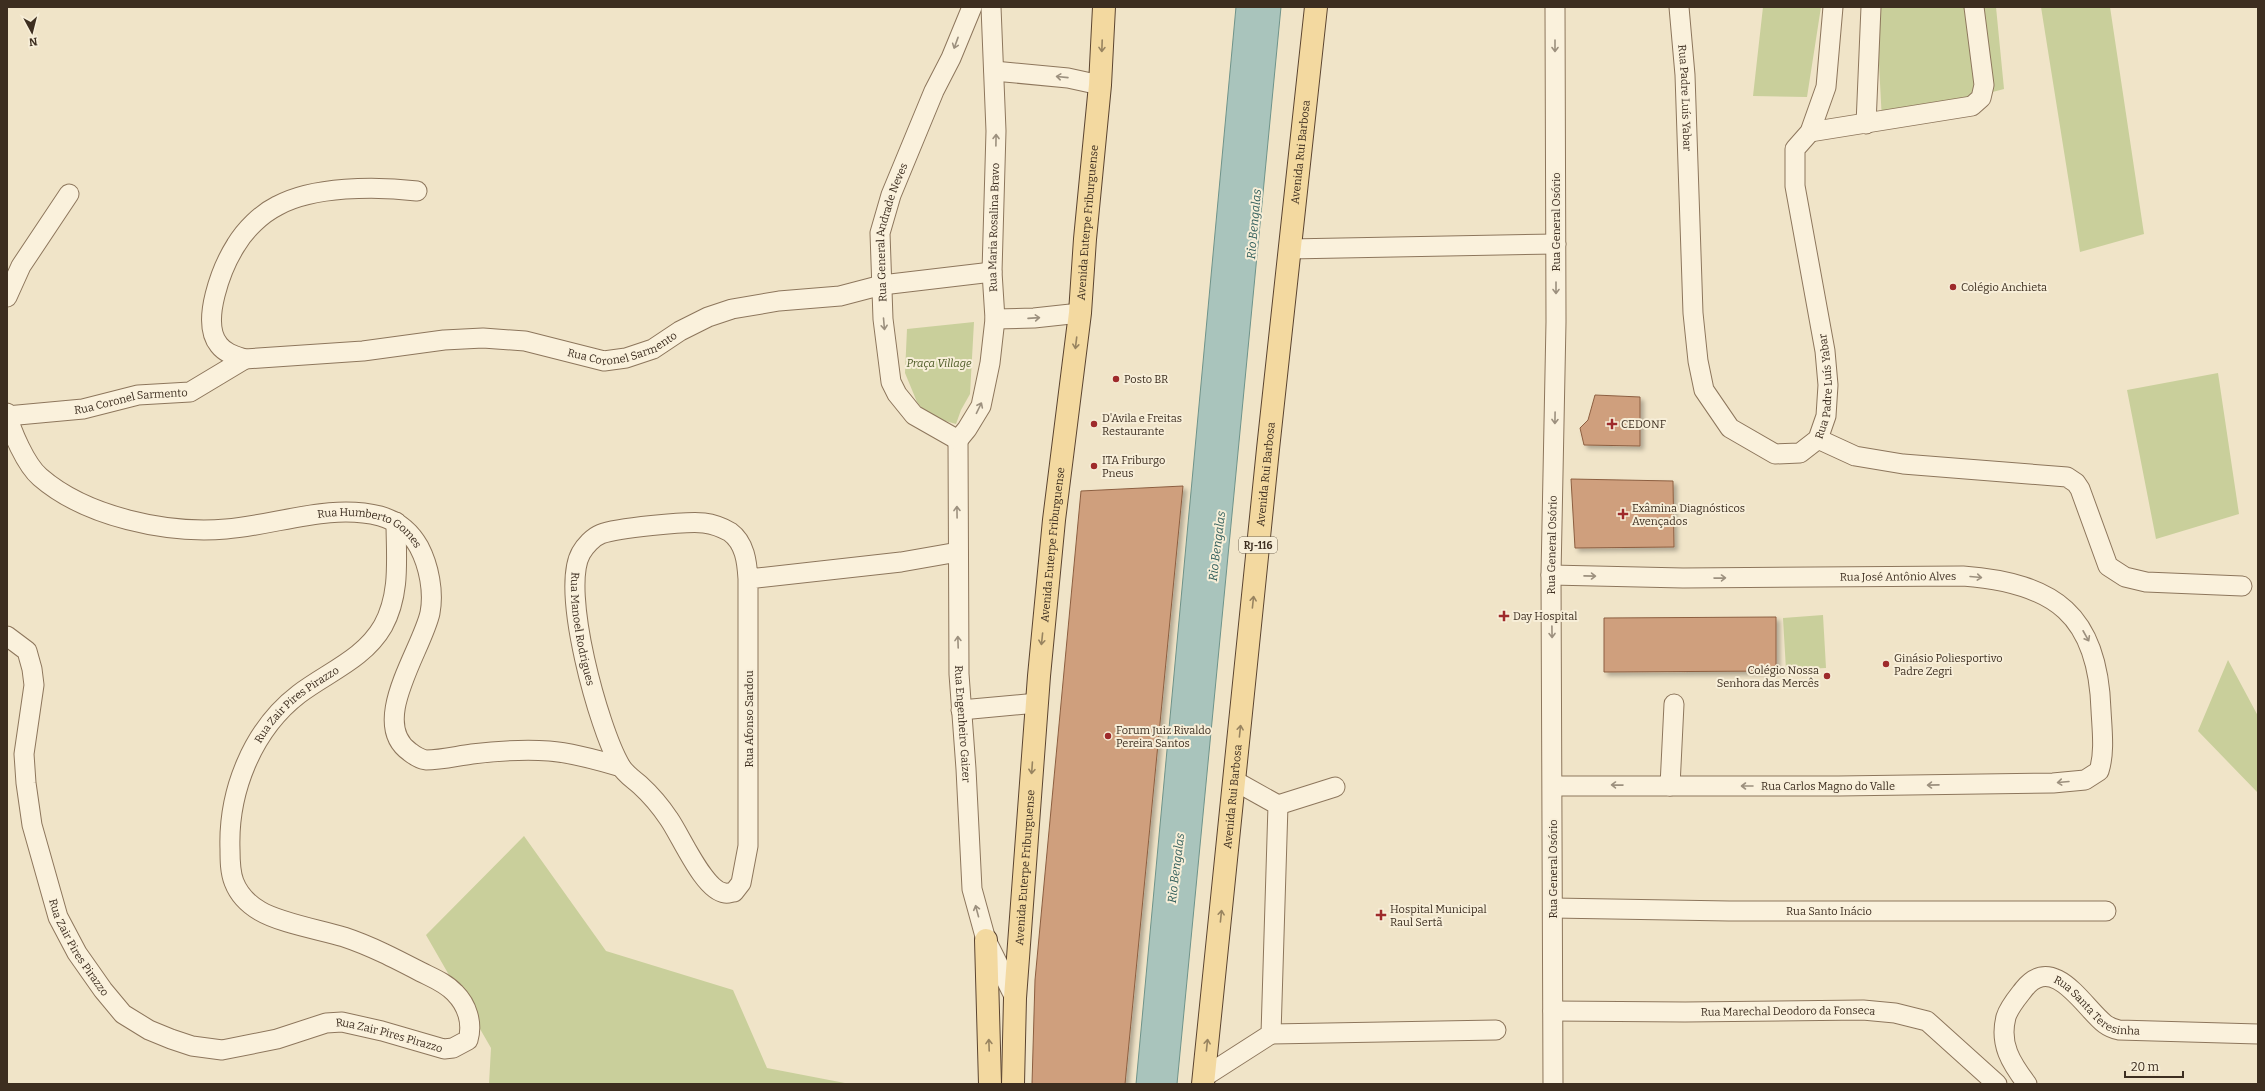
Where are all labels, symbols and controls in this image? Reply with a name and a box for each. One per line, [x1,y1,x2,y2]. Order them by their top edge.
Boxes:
north arrow [12,12,52,52]
text: N [28,34,38,48]
one-way arrow [952,36,960,48]
one-way arrow [1098,39,1106,52]
one-way arrow [1551,39,1559,52]
street label: Rua Padre Luís Yabar [1675,44,1694,151]
one-way arrow [1056,74,1069,81]
street label: Avenida Rui Barbosa [1289,99,1313,205]
one-way arrow [992,134,999,147]
street label: Avenida Euterpe Friburguense [1075,144,1101,301]
street label: Rua General Andrade Neves [874,161,911,302]
street label: Rua Maria Rosalina Bravo [986,163,1002,292]
street label: Rua General Osório [1550,172,1563,272]
water label: Rio Bengalas [1244,188,1264,260]
one-way arrow [1552,281,1560,294]
place label: Colégio Anchieta [1961,281,2047,294]
marker: Colégio Anchieta [1948,282,1958,292]
one-way arrow [1027,314,1040,321]
one-way arrow [880,317,888,330]
street label: Rua Coronel Sarmento [566,329,680,368]
street label: Rua Padre Luís Yabar [1813,332,1835,441]
one-way arrow [1073,336,1080,349]
park label: Praça Village [907,357,972,370]
place label: Posto BR [1124,373,1169,386]
marker: Posto BR [1111,374,1121,384]
street label: Rua Coronel Sarmento [74,386,188,417]
one-way arrow [976,402,983,414]
one-way arrow [1551,411,1559,424]
place label: D'Avila e Freitas Restaurante [1102,412,1182,438]
marker: CEDONF [1606,418,1618,430]
place label: CEDONF [1621,418,1666,431]
marker: D'Avila e Freitas Restaurante [1089,419,1099,429]
street label: Avenida Rui Barbosa [1254,421,1278,527]
place label: ITA Friburgo Pneus [1102,454,1165,480]
marker: ITA Friburgo Pneus [1089,461,1099,471]
street label: Avenida Euterpe Friburguense [1038,466,1068,623]
street label: Rua General Osório [1545,495,1560,595]
place label: Exâmina Diagnósticos Avençados [1632,502,1745,528]
street label: Rua Humberto Gomes [317,506,424,550]
one-way arrow [954,506,961,519]
marker: Exâmina Diagnósticos Avençados [1617,508,1629,520]
water label: Rio Bengalas [1206,510,1228,582]
road number: RJ-116 [1239,537,1277,553]
street label: Rua José Antônio Alves [1840,570,1956,584]
street label: Rua Manoel Rodrigues [568,571,597,687]
one-way arrow [1583,572,1596,580]
one-way arrow [1969,573,1982,580]
one-way arrow [1713,574,1726,582]
one-way arrow [1249,596,1256,609]
marker: Day Hospital [1498,610,1510,622]
place label: Day Hospital [1513,610,1577,623]
one-way arrow [1548,625,1556,638]
one-way arrow [2082,630,2090,642]
one-way arrow [1039,632,1046,645]
one-way arrow [954,636,962,649]
place label: Ginásio Poliesportivo Padre Zegri [1894,652,2003,678]
marker: Ginásio Poliesportivo Padre Zegri [1881,659,1891,669]
street label: Rua Zair Pires Pirazzo [252,664,342,746]
place label: Colégio Nossa Senhora das Mercês [1717,664,1819,690]
street label: Rua Engenheiro Gaizer [952,665,973,783]
street label: Rua Afonso Sardou [743,670,756,768]
marker: Colégio Nossa Senhora das Mercês [1822,671,1832,681]
place label: Forum Juiz Rivaldo Pereira Santos [1116,724,1211,750]
one-way arrow [1236,725,1243,738]
marker: Forum Juiz Rivaldo Pereira Santos [1103,731,1113,741]
street label: Avenida Rui Barbosa [1221,744,1245,849]
one-way arrow [1029,761,1036,774]
one-way arrow [2057,779,2070,786]
street label: Rua Carlos Magno do Valle [1761,780,1895,793]
one-way arrow [1611,781,1624,789]
one-way arrow [1927,781,1940,789]
one-way arrow [1741,782,1754,790]
street label: Avenida Euterpe Friburguense [1013,789,1038,946]
street label: Rua General Osório [1547,819,1560,919]
water label: Rio Bengalas [1165,832,1187,904]
street label: Rua Zair Pires Pirazzo [46,897,111,999]
place label: Hospital Municipal Raul Sertã [1390,903,1487,929]
one-way arrow [973,904,981,917]
street label: Rua Santo Inácio [1786,905,1872,918]
marker: Hospital Municipal Raul Sertã [1375,909,1387,921]
one-way arrow [1217,910,1225,923]
street label: Rua Santa Teresinha [2052,973,2140,1038]
street label: Rua Marechal Deodoro da Fonseca [1701,1004,1876,1019]
street label: Rua Zair Pires Pirazzo [335,1016,444,1055]
one-way arrow [985,1039,993,1052]
one-way arrow [1203,1039,1211,1052]
scale bar [2125,1053,2183,1079]
text: 20 m [2131,1060,2160,1074]

